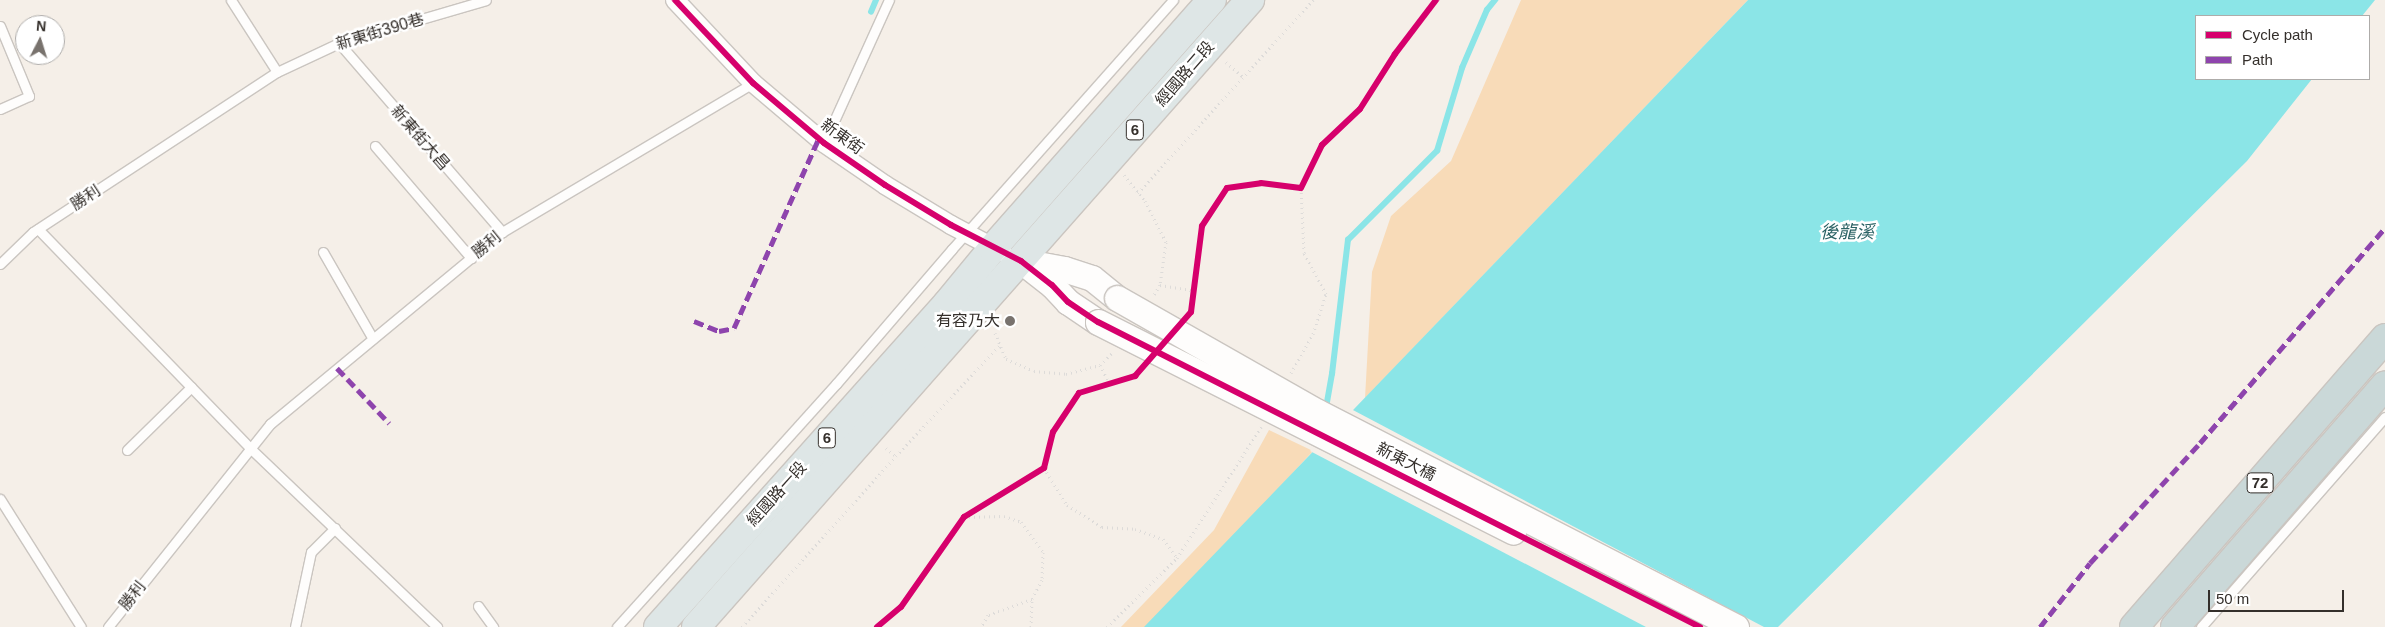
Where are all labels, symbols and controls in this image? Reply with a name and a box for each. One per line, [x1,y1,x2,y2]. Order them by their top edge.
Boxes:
street label: 新東街390巷 [334,10,426,54]
north arrow [15,15,65,65]
legend [2195,15,2370,80]
text: N [35,18,47,34]
text: Cycle path [2242,26,2313,43]
street label: 經國路二段 [1152,38,1218,110]
text: Path [2242,51,2273,68]
street label: 新東街大昌 [387,102,453,174]
street label: 新東街 [817,115,867,159]
road number: 6 [1125,118,1145,142]
street label: 勝利 [67,181,105,215]
water label: 後龍溪 [1820,221,1874,243]
street label: 勝利 [469,227,505,263]
place label: 有容乃大 [936,311,1000,331]
marker: 有容乃大 [1004,315,1016,327]
road number: 6 [817,426,837,450]
street label: 新東大橋 [1373,439,1439,485]
street label: 經國路一段 [743,458,811,530]
road number: 72 [2246,470,2274,496]
street label: 勝利 [116,577,150,615]
scale bar [2210,580,2346,612]
text: 50 m [2216,590,2249,607]

